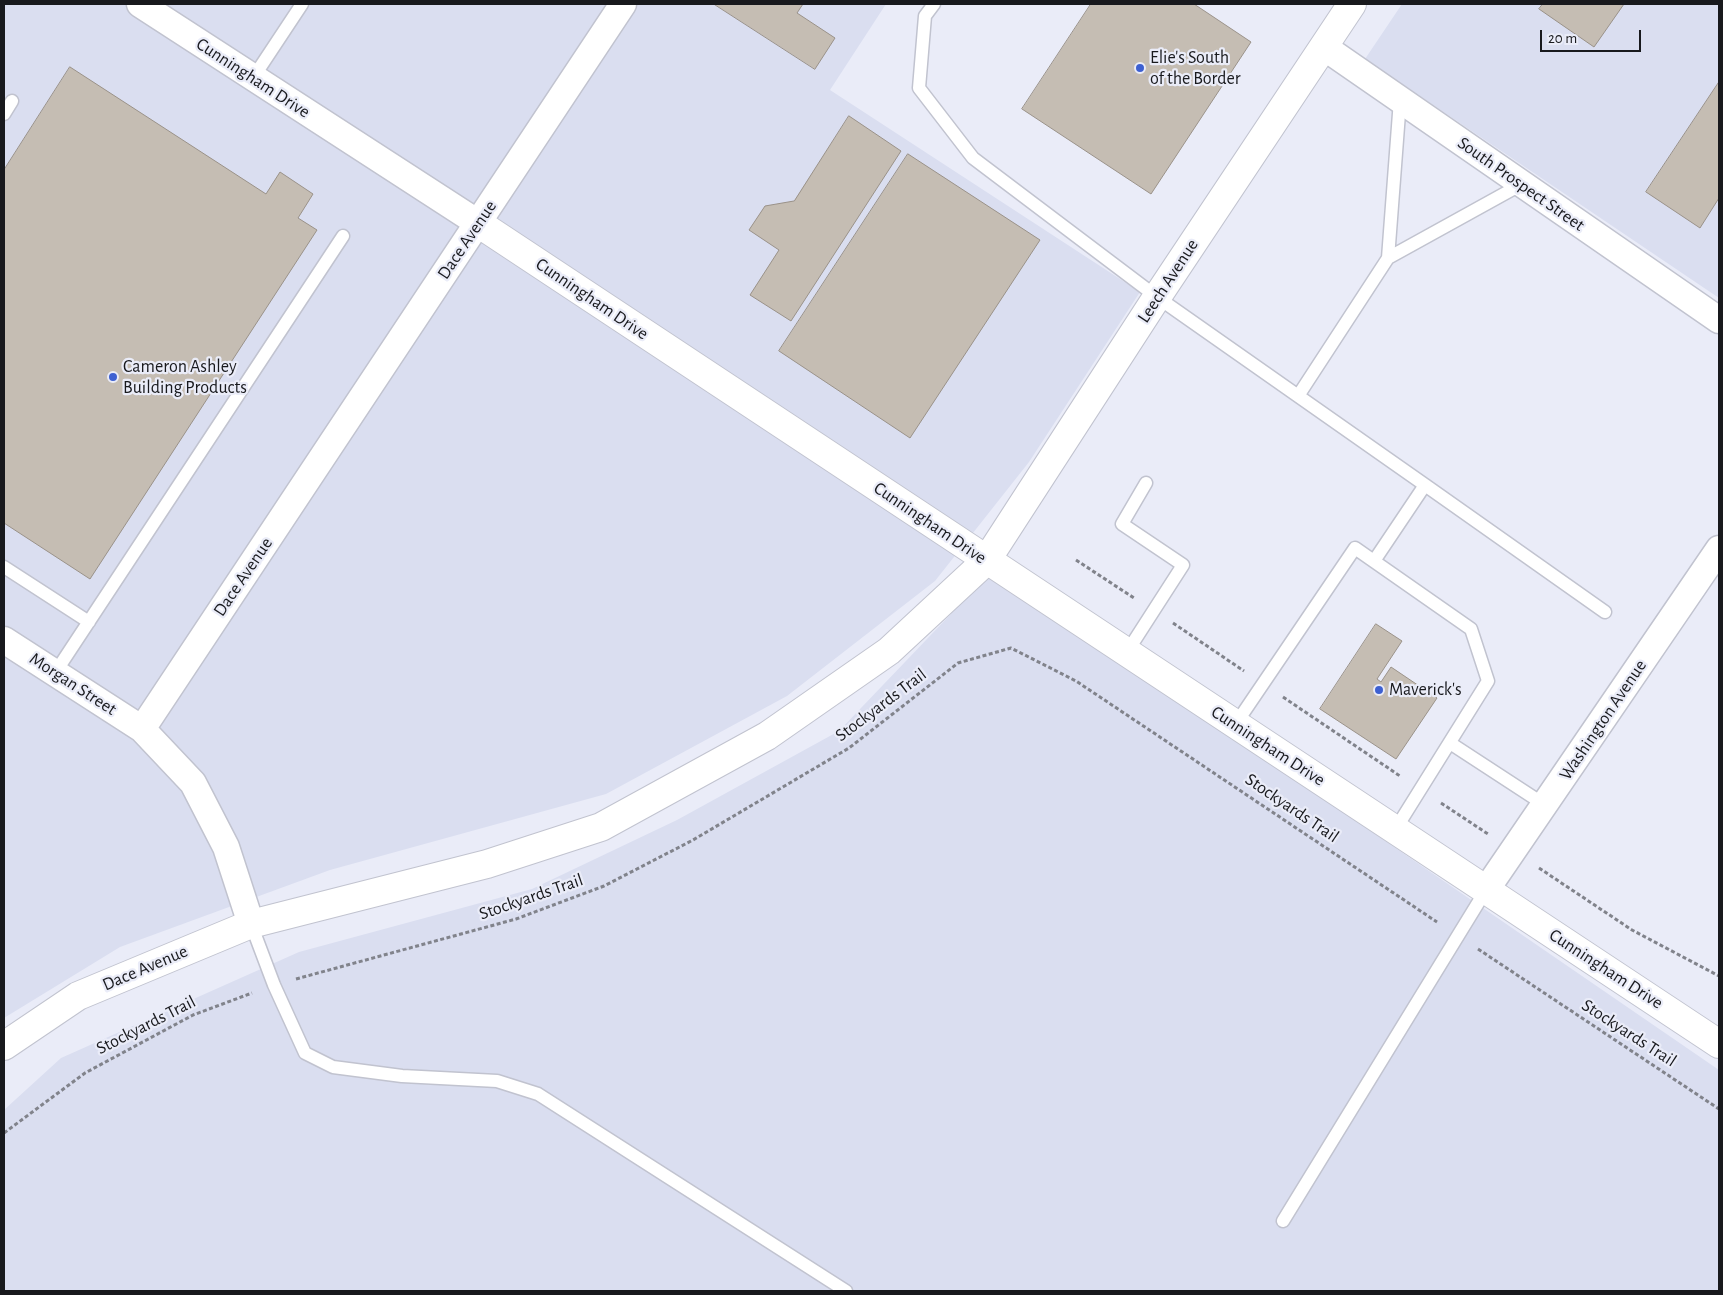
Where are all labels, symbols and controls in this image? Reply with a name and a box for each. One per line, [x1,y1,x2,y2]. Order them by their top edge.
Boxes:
scale bar [1543,20,1644,52]
text: 20 m [1548,31,1577,46]
street label: Cunningham Drive [192,33,314,123]
place label: Elie's South of the Border [1150,47,1241,90]
marker: Elie's South of the Border [1134,62,1146,74]
street label: South Prospect Street [1453,132,1589,236]
street label: Dace Avenue [433,196,501,284]
street label: Leech Avenue [1133,235,1203,327]
street label: Cunningham Drive [532,253,652,345]
place label: Cameron Ashley Building Products [123,356,247,398]
marker: Cameron Ashley Building Products [107,371,119,383]
street label: Cunningham Drive [870,477,990,569]
street label: Dace Avenue [209,533,277,621]
street label: Morgan Street [25,648,121,720]
street label: Washington Avenue [1555,656,1651,784]
street label: Stockyards Trail [831,664,931,746]
place label: Maverick's [1389,679,1462,701]
marker: Maverick's [1373,684,1385,696]
street label: Cunningham Drive [1207,701,1329,791]
street label: Stockyards Trail [1241,769,1343,847]
street label: Stockyards Trail [476,869,586,925]
street label: Cunningham Drive [1545,924,1667,1014]
street label: Dace Avenue [99,940,191,996]
street label: Stockyards Trail [93,991,199,1059]
street label: Stockyards Trail [1578,994,1680,1072]

